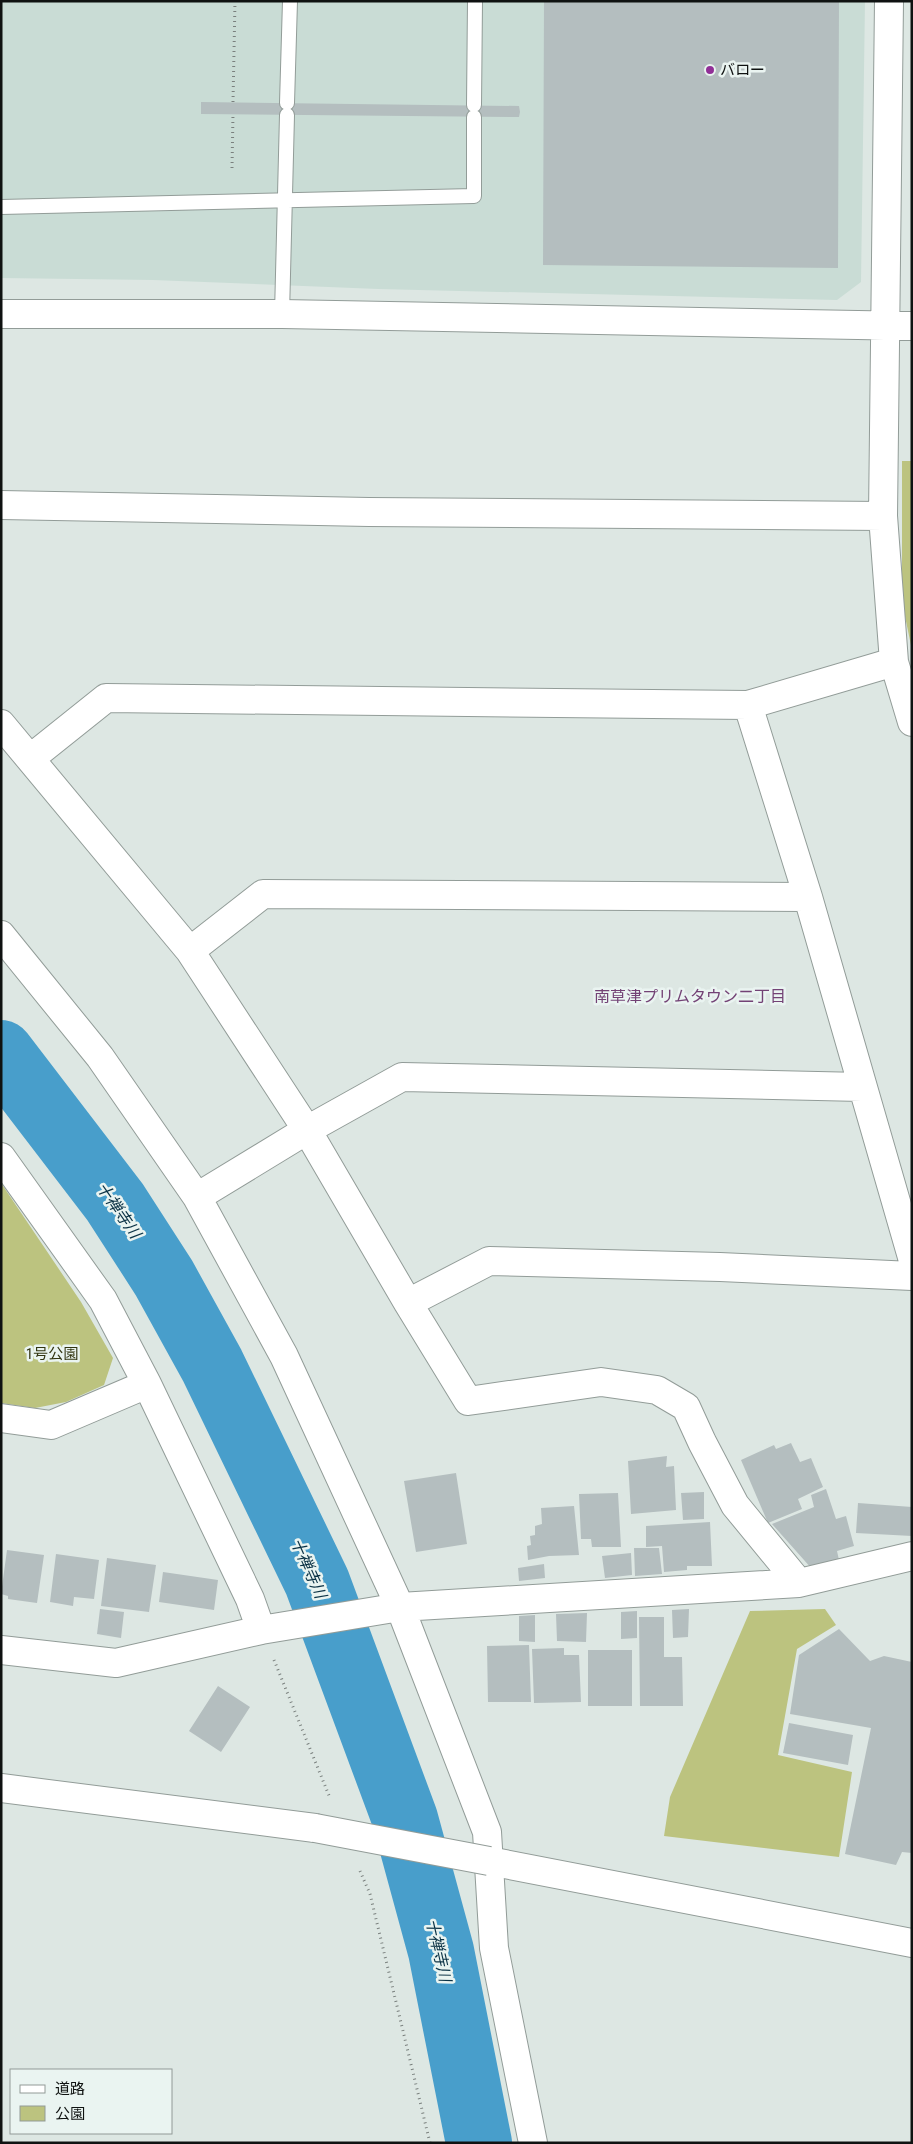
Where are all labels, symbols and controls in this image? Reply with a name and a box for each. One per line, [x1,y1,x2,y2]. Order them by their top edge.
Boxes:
place label: バロー [720,61,765,79]
marker: バロー [704,64,716,76]
district label: 南草津プリムタウン二丁目 [594,987,786,1006]
water label: 十禅寺川 [92,1179,146,1244]
park label: 1号公園 [26,1345,78,1363]
water label: 十禅寺川 [287,1535,331,1603]
water label: 十禅寺川 [422,1917,455,1985]
legend [10,2069,172,2134]
text: 道路 [55,2080,85,2098]
text: 公園 [55,2105,85,2123]

